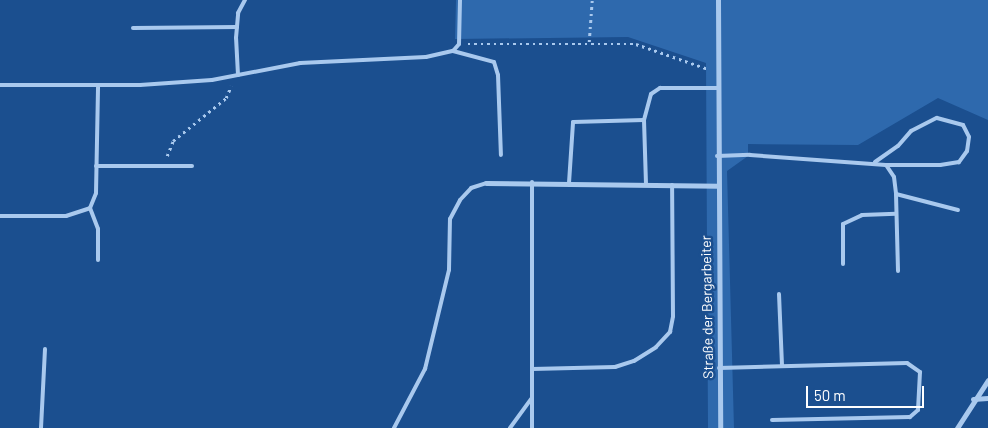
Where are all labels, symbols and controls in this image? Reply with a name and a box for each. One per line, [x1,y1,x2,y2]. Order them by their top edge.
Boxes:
street label: Straße der Bergarbeiter [697,235,717,379]
scale bar [808,376,926,408]
text: 50 m [814,386,846,404]

